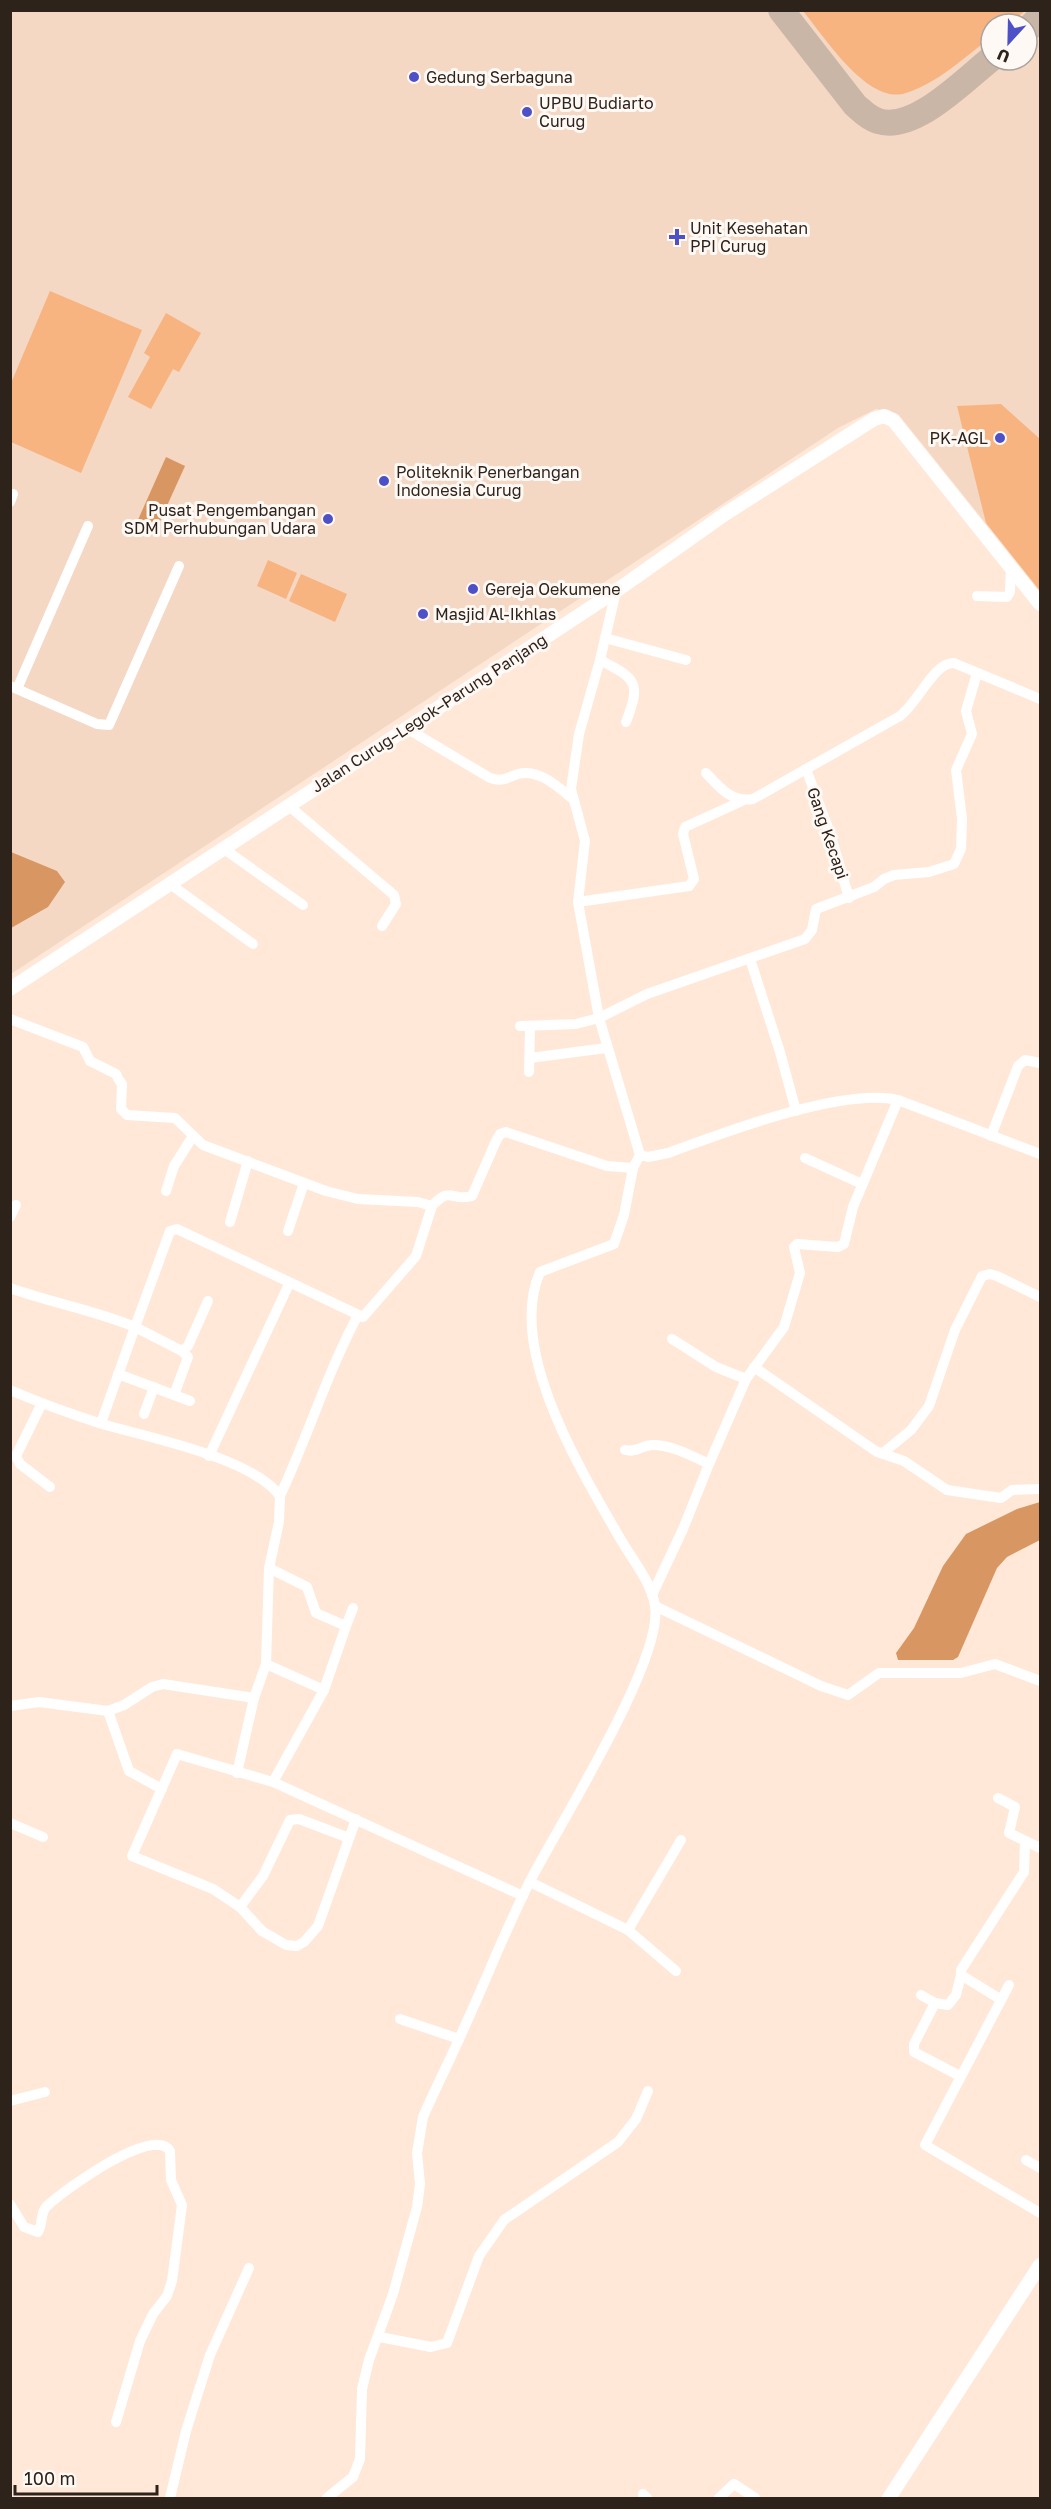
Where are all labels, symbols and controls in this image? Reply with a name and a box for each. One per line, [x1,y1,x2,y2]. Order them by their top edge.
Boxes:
north arrow [979,12,1039,72]
text: U [994,44,1013,67]
place label: Gedung Serbaguna [426,67,573,87]
marker: Gedung Serbaguna [407,70,421,84]
place label: UPBU Budiarto Curug [539,93,654,131]
marker: UPBU Budiarto Curug [520,105,534,119]
place label: Unit Kesehatan PPI Curug [690,218,808,256]
marker: Unit Kesehatan PPI Curug [668,228,686,246]
place label: PK-AGL [930,428,988,448]
marker: PK-AGL [993,431,1007,445]
place label: Politeknik Penerbangan Indonesia Curug [396,462,580,500]
marker: Politeknik Penerbangan Indonesia Curug [377,474,391,488]
place label: Pusat Pengembangan SDM Perhubungan Udara [124,500,316,538]
marker: Pusat Pengembangan SDM Perhubungan Udara [321,512,335,526]
place label: Gereja Oekumene [485,579,621,599]
marker: Gereja Oekumene [466,582,480,596]
place label: Masjid Al-Ikhlas [435,604,556,624]
marker: Masjid Al-Ikhlas [416,607,430,621]
street label: Jalan Curug–Legok–Parung Panjang [308,629,550,797]
street label: Gang Kecapi [803,784,853,882]
scale bar [15,2458,158,2496]
text: 100 m [24,2467,75,2489]

